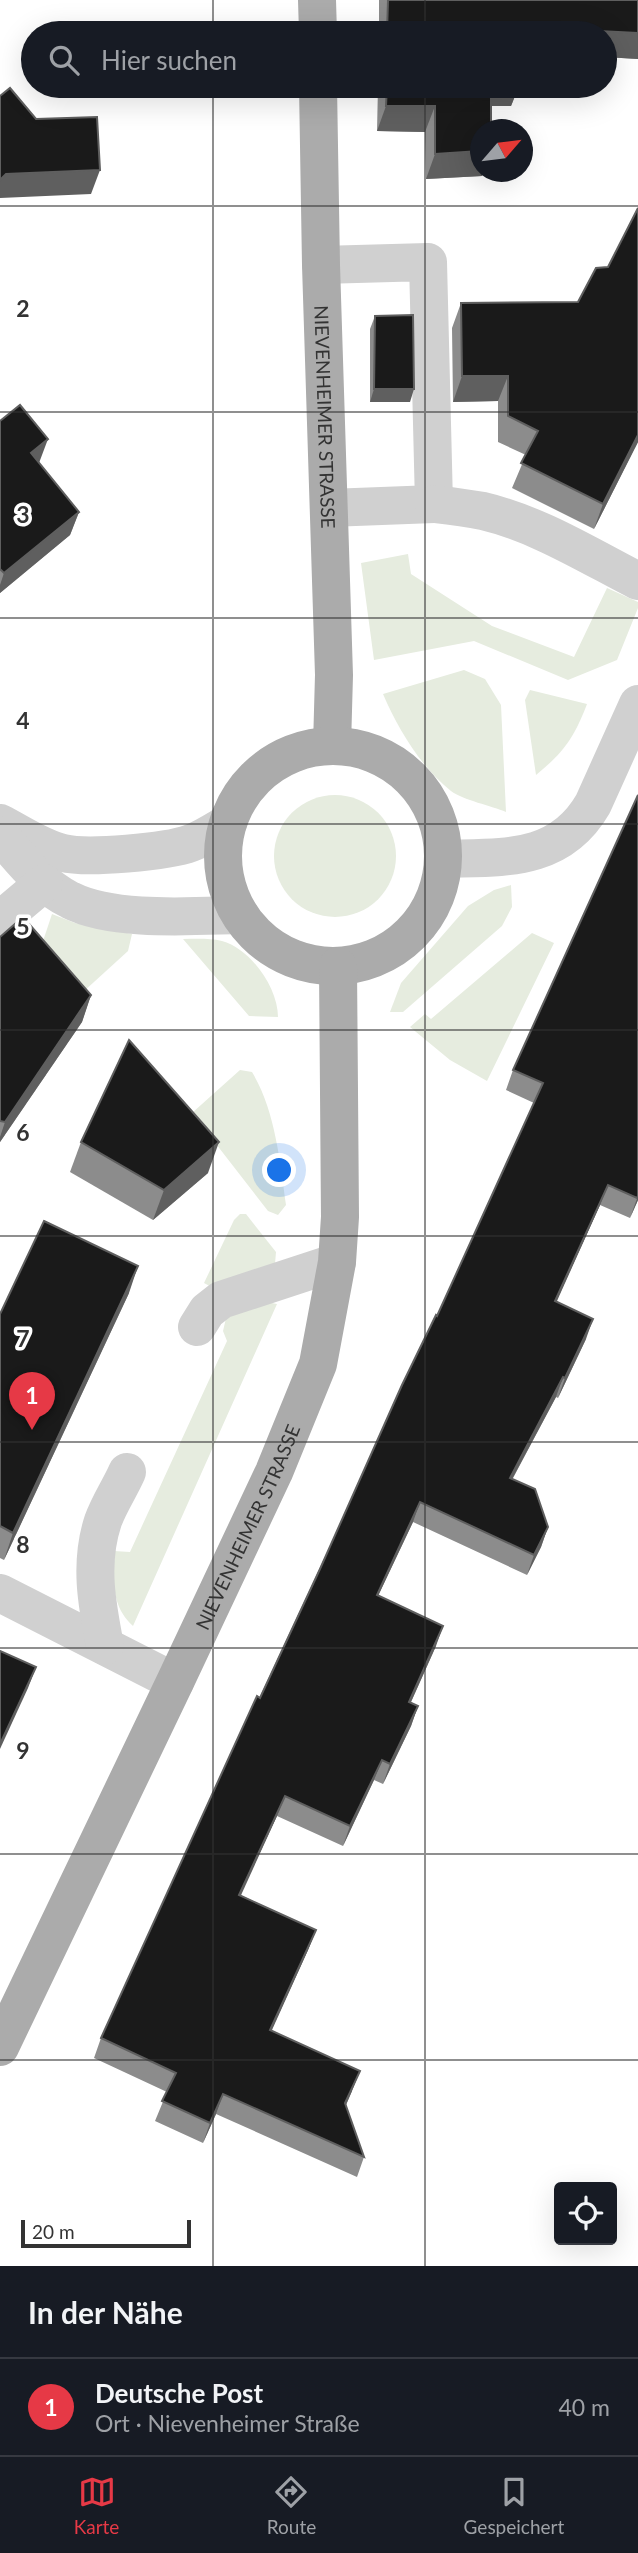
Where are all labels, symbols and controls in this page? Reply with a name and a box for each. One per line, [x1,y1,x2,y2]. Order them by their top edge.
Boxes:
search box [21,21,617,98]
icon: search [45,41,83,79]
text: Hier suchen [101,44,237,76]
north arrow [470,119,533,182]
text: 2 [16,294,30,322]
street label: NIEVENHEIMER STRASSE [311,305,341,529]
text: 3 [16,500,30,528]
text: 4 [16,706,30,734]
text: 5 [16,912,30,940]
text: 6 [16,1118,30,1146]
your location [262,1153,296,1187]
text: 7 [16,1324,30,1352]
pin: 1 [9,1372,55,1430]
street label: NIEVENHEIMER STRASSE [190,1421,304,1633]
text: 8 [16,1530,30,1558]
text: 9 [16,1736,30,1764]
map controls [554,2182,617,2245]
button: locate [554,2182,617,2245]
scale bar [21,2217,191,2249]
text: 20 m [32,2220,75,2243]
text: In der Nähe [28,2294,183,2330]
text: Deutsche Post [95,2377,263,2409]
text: 1 [44,2393,58,2421]
text: 40 m [559,2393,610,2421]
text: Ort · Nievenheimer Straße [95,2409,360,2437]
tab: Karte [74,2473,119,2538]
tab: Route [267,2473,316,2538]
tab: Gespeichert [464,2473,564,2538]

